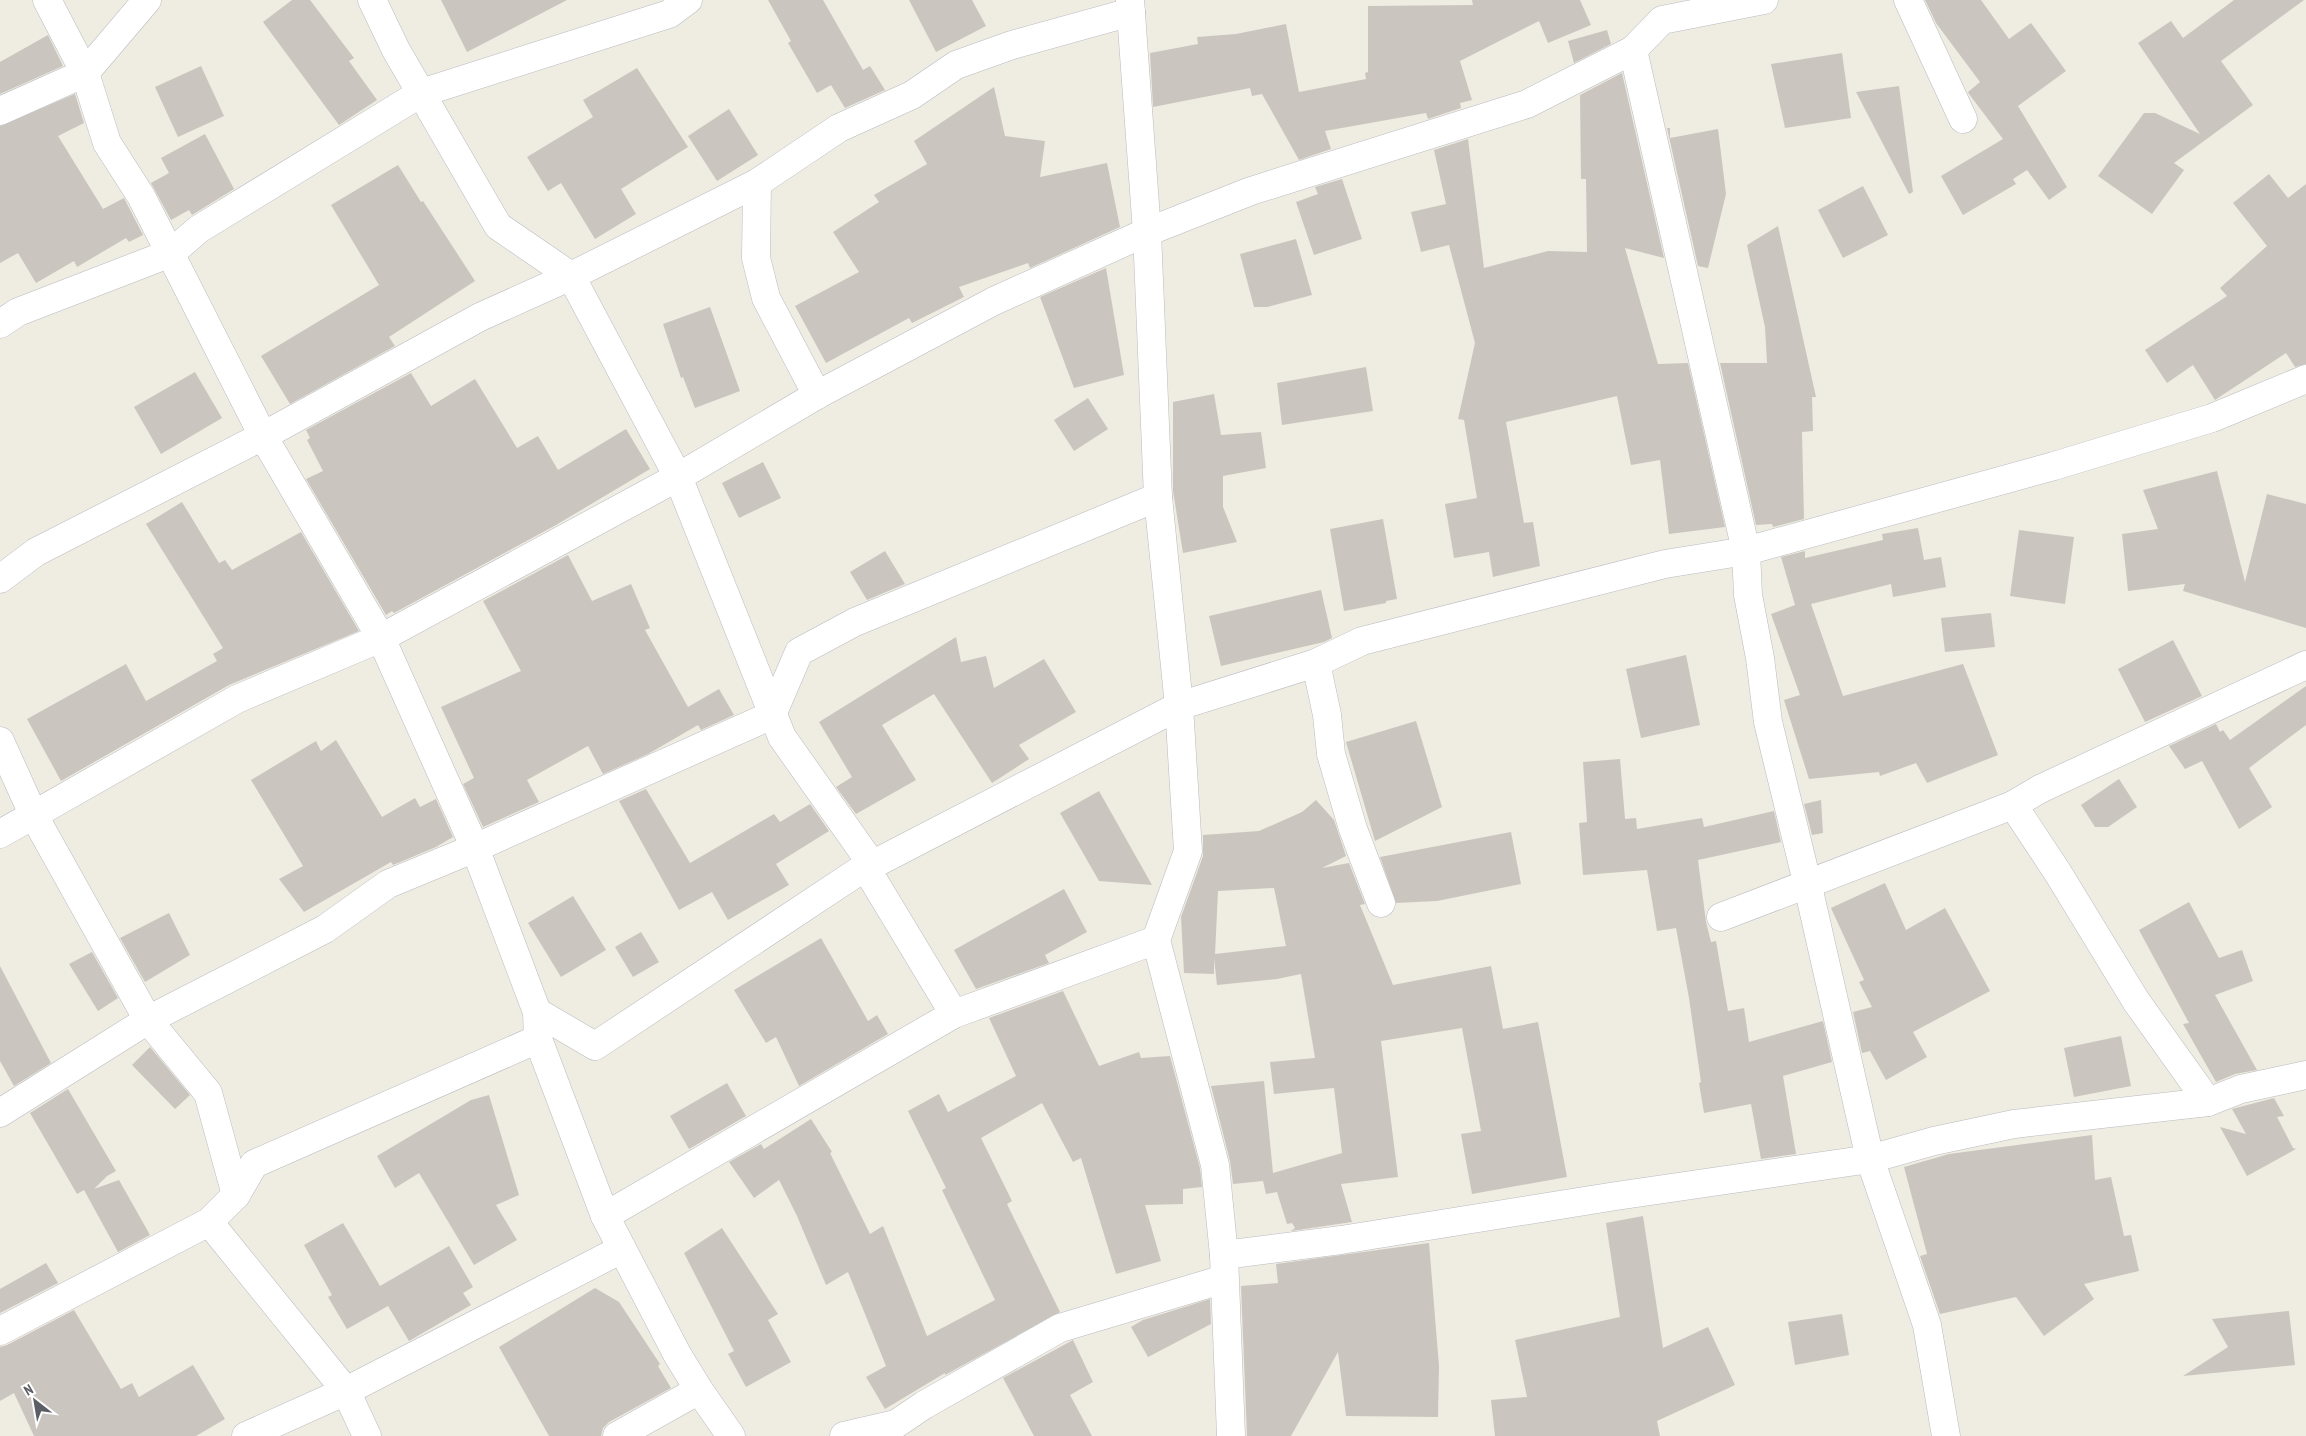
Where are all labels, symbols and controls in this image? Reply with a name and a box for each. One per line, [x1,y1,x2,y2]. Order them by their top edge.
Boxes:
north arrow [10,1376,60,1426]
text: N [20,1380,36,1400]

